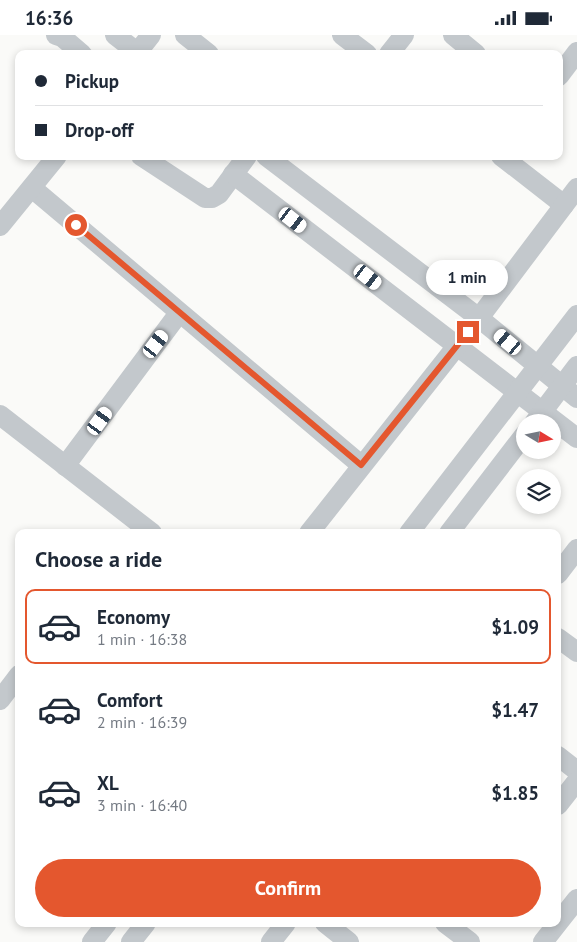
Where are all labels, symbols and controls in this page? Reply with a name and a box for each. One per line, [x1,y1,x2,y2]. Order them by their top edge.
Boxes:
text: 16:36 [25,6,73,30]
text: Pickup [65,69,119,93]
text: Drop-off [65,118,133,142]
car [276,205,309,235]
route start [65,214,87,236]
callout: 1 min [427,259,509,295]
car [351,262,384,292]
text: 1 min [447,267,487,287]
route end [457,321,479,343]
car [491,327,524,357]
car [140,328,171,360]
car [85,404,114,438]
north arrow [516,414,561,459]
map controls [516,414,561,514]
button: layers [516,469,561,514]
text: Choose a ride [35,545,162,573]
icon: car [37,604,82,649]
text: Economy [97,605,170,629]
text: $1.09 [491,615,539,639]
text: 1 min · 16:38 [97,629,187,649]
icon: car [37,687,82,732]
text: Comfort [97,688,163,712]
text: $1.47 [491,698,539,722]
text: 2 min · 16:39 [97,712,187,732]
icon: car [37,770,82,815]
text: XL [97,771,119,795]
text: $1.85 [491,781,539,805]
text: 3 min · 16:40 [97,795,187,815]
button: Confirm [35,859,541,917]

